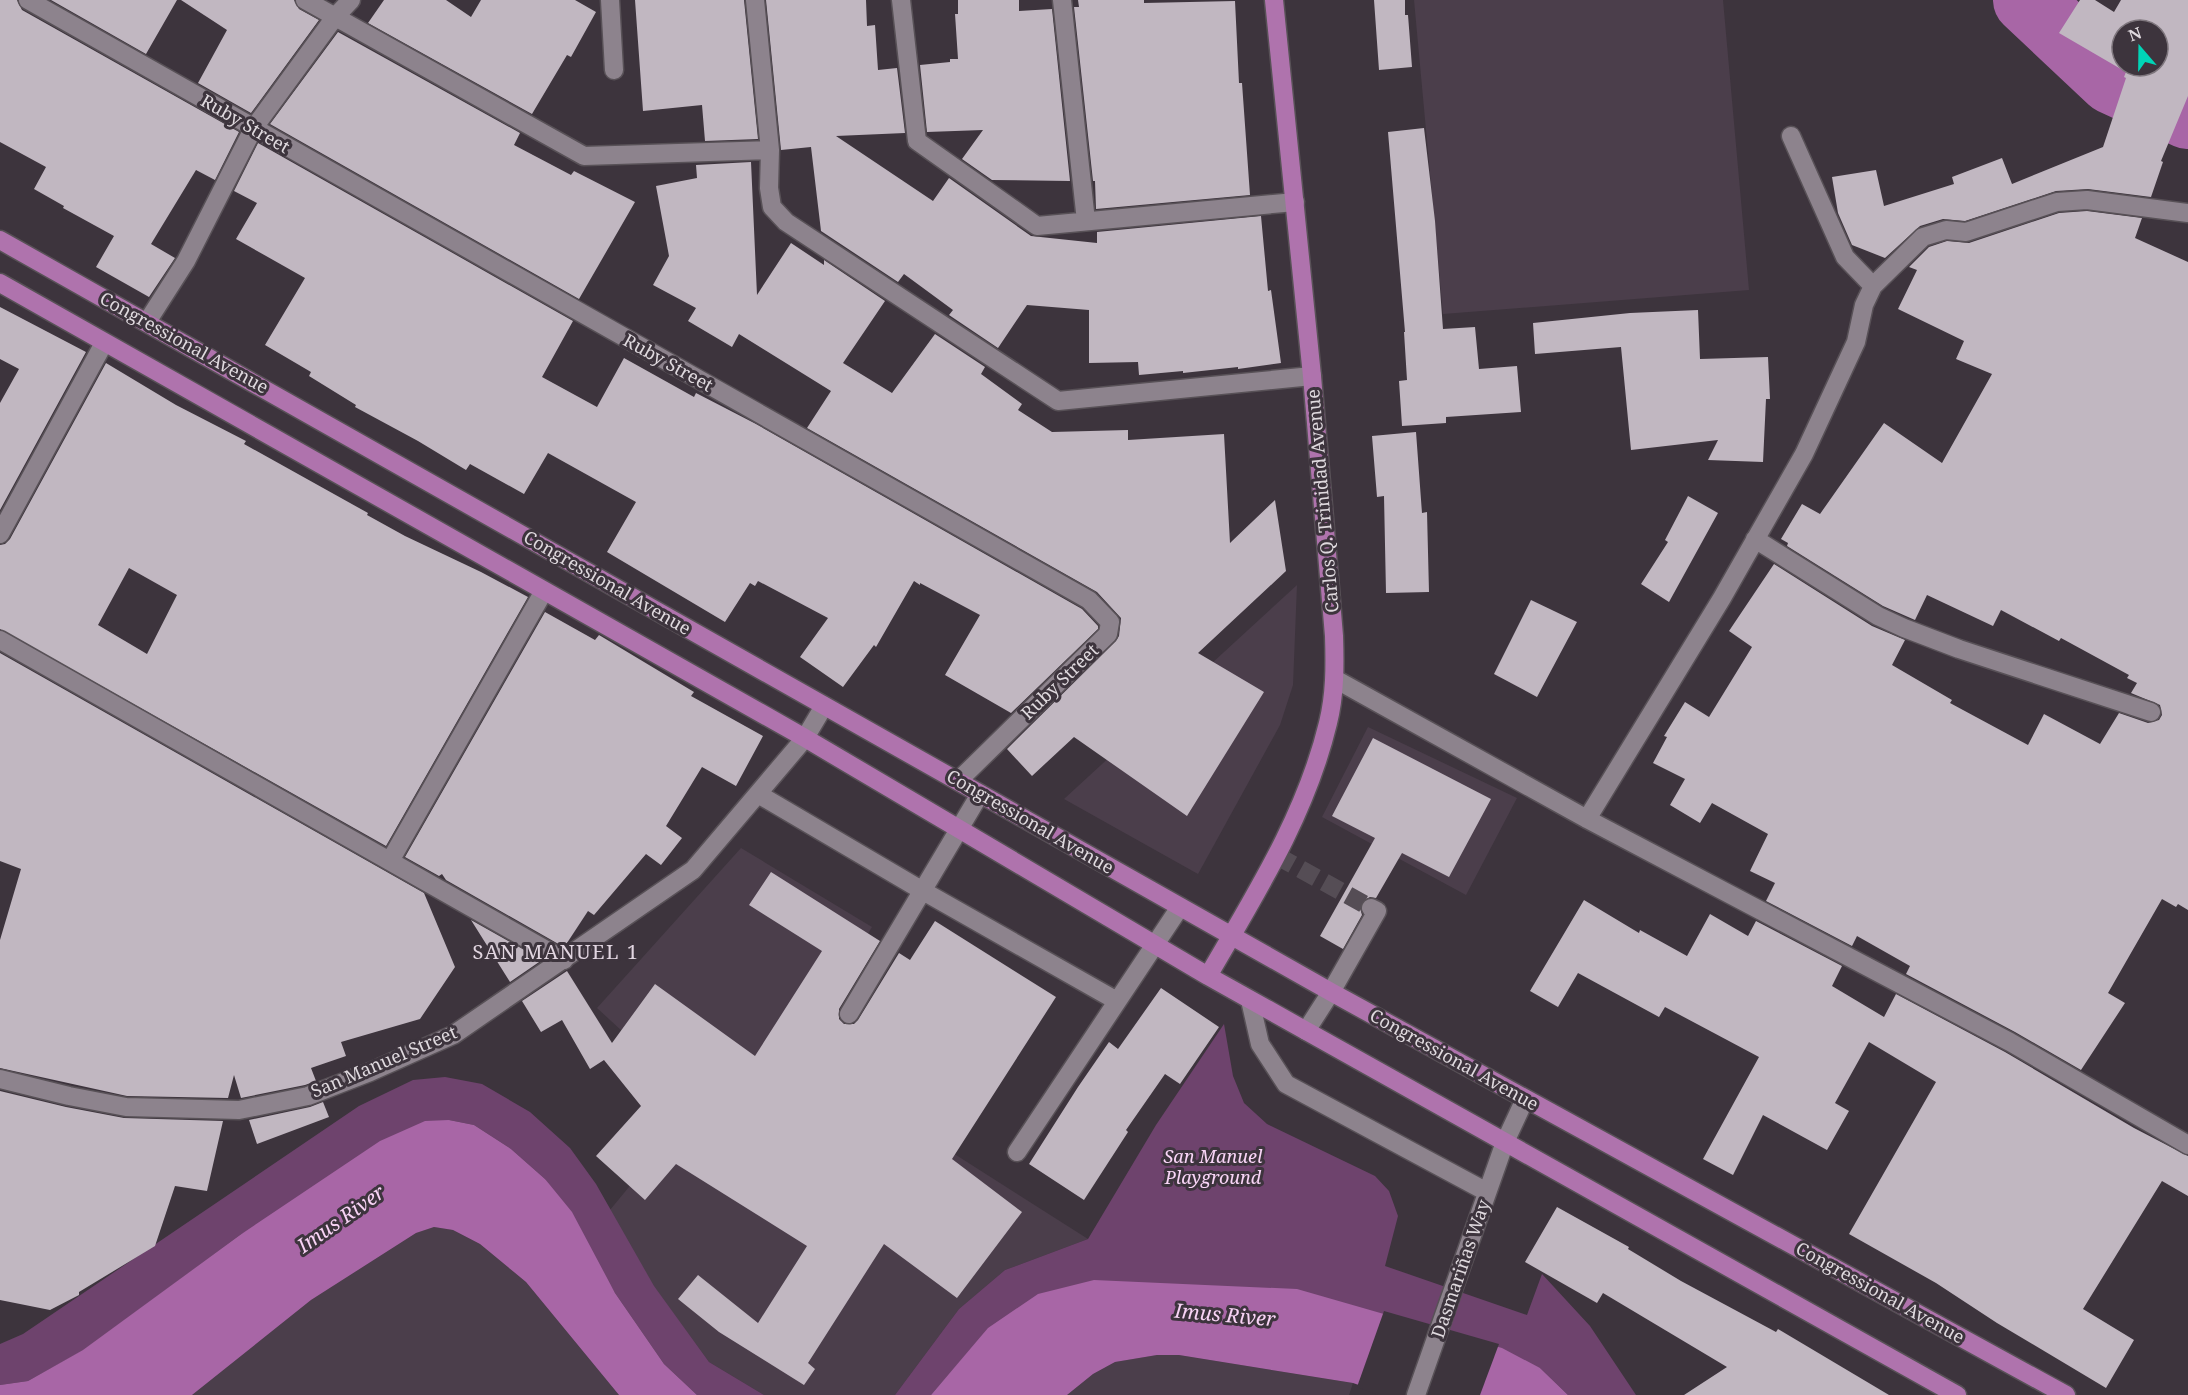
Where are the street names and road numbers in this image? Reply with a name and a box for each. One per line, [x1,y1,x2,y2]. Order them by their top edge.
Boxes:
street label: Ruby Street [197,88,294,158]
street label: Congressional Avenue [96,286,273,399]
street label: Ruby Street [619,328,718,397]
street label: Carlos Q. Trinidad Avenue [1300,388,1344,614]
street label: Congressional Avenue [519,524,696,640]
street label: Ruby Street [1015,638,1103,724]
street label: Congressional Avenue [942,763,1119,879]
street label: Congressional Avenue [1366,1003,1543,1116]
street label: San Manuel Street [307,1019,460,1103]
street label: Dasmariñas Way [1425,1196,1495,1341]
street label: Congressional Avenue [1792,1236,1969,1349]

